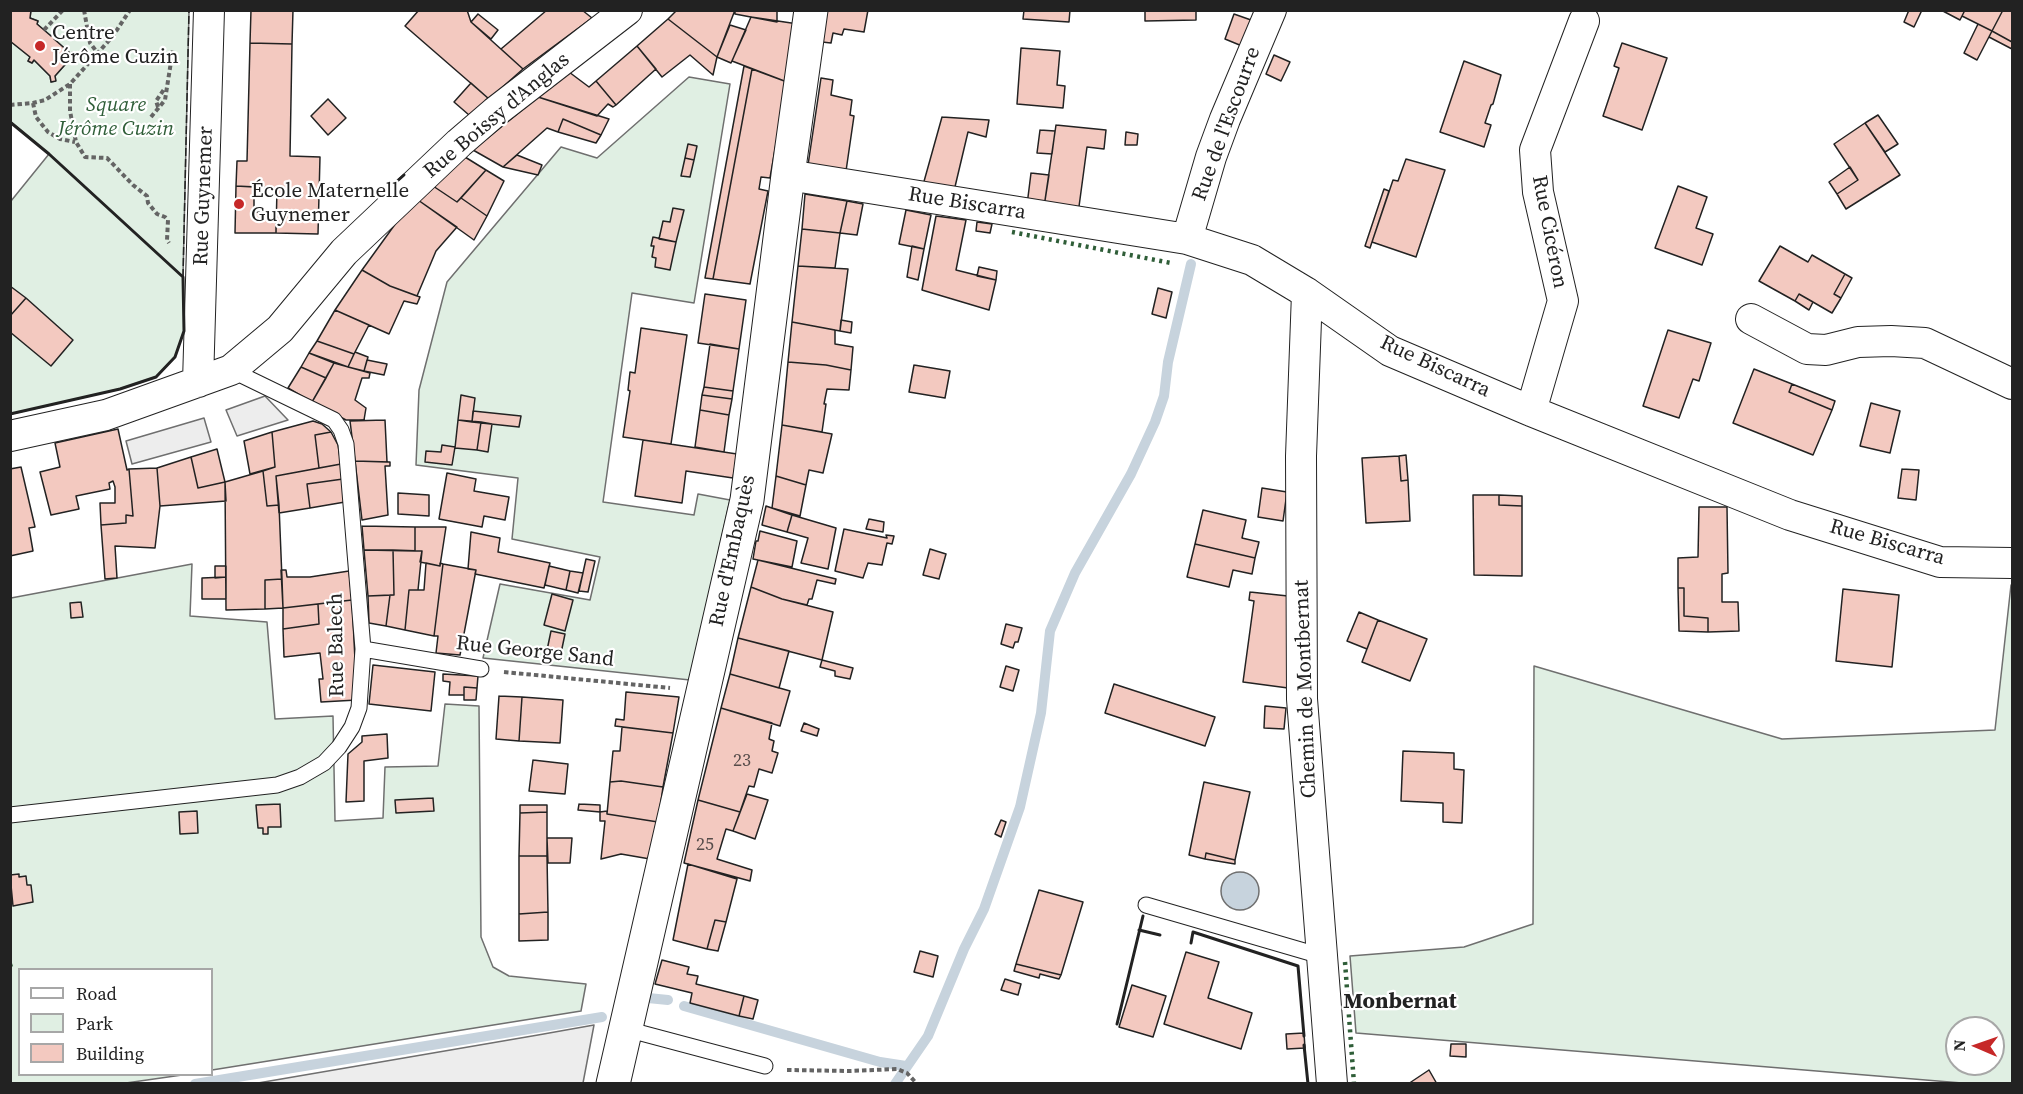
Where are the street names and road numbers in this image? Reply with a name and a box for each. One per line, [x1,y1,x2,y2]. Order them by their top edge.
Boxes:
street label: Rue de l'Escourre [1187,44,1267,204]
street label: Rue Boissy d'Anglas [419,48,575,184]
street label: Rue Guynemer [189,126,219,266]
street label: Rue Cicéron [1526,173,1572,291]
street label: Rue Biscarra [906,182,1028,226]
street label: Rue Biscarra [1376,330,1494,404]
street label: Rue d'Embaquès [705,473,761,629]
street label: Rue Biscarra [1826,515,1948,571]
street label: Chemin de Montbernat [1290,579,1322,799]
street label: Rue Balech [323,592,351,698]
street label: Rue George Sand [455,631,615,673]

